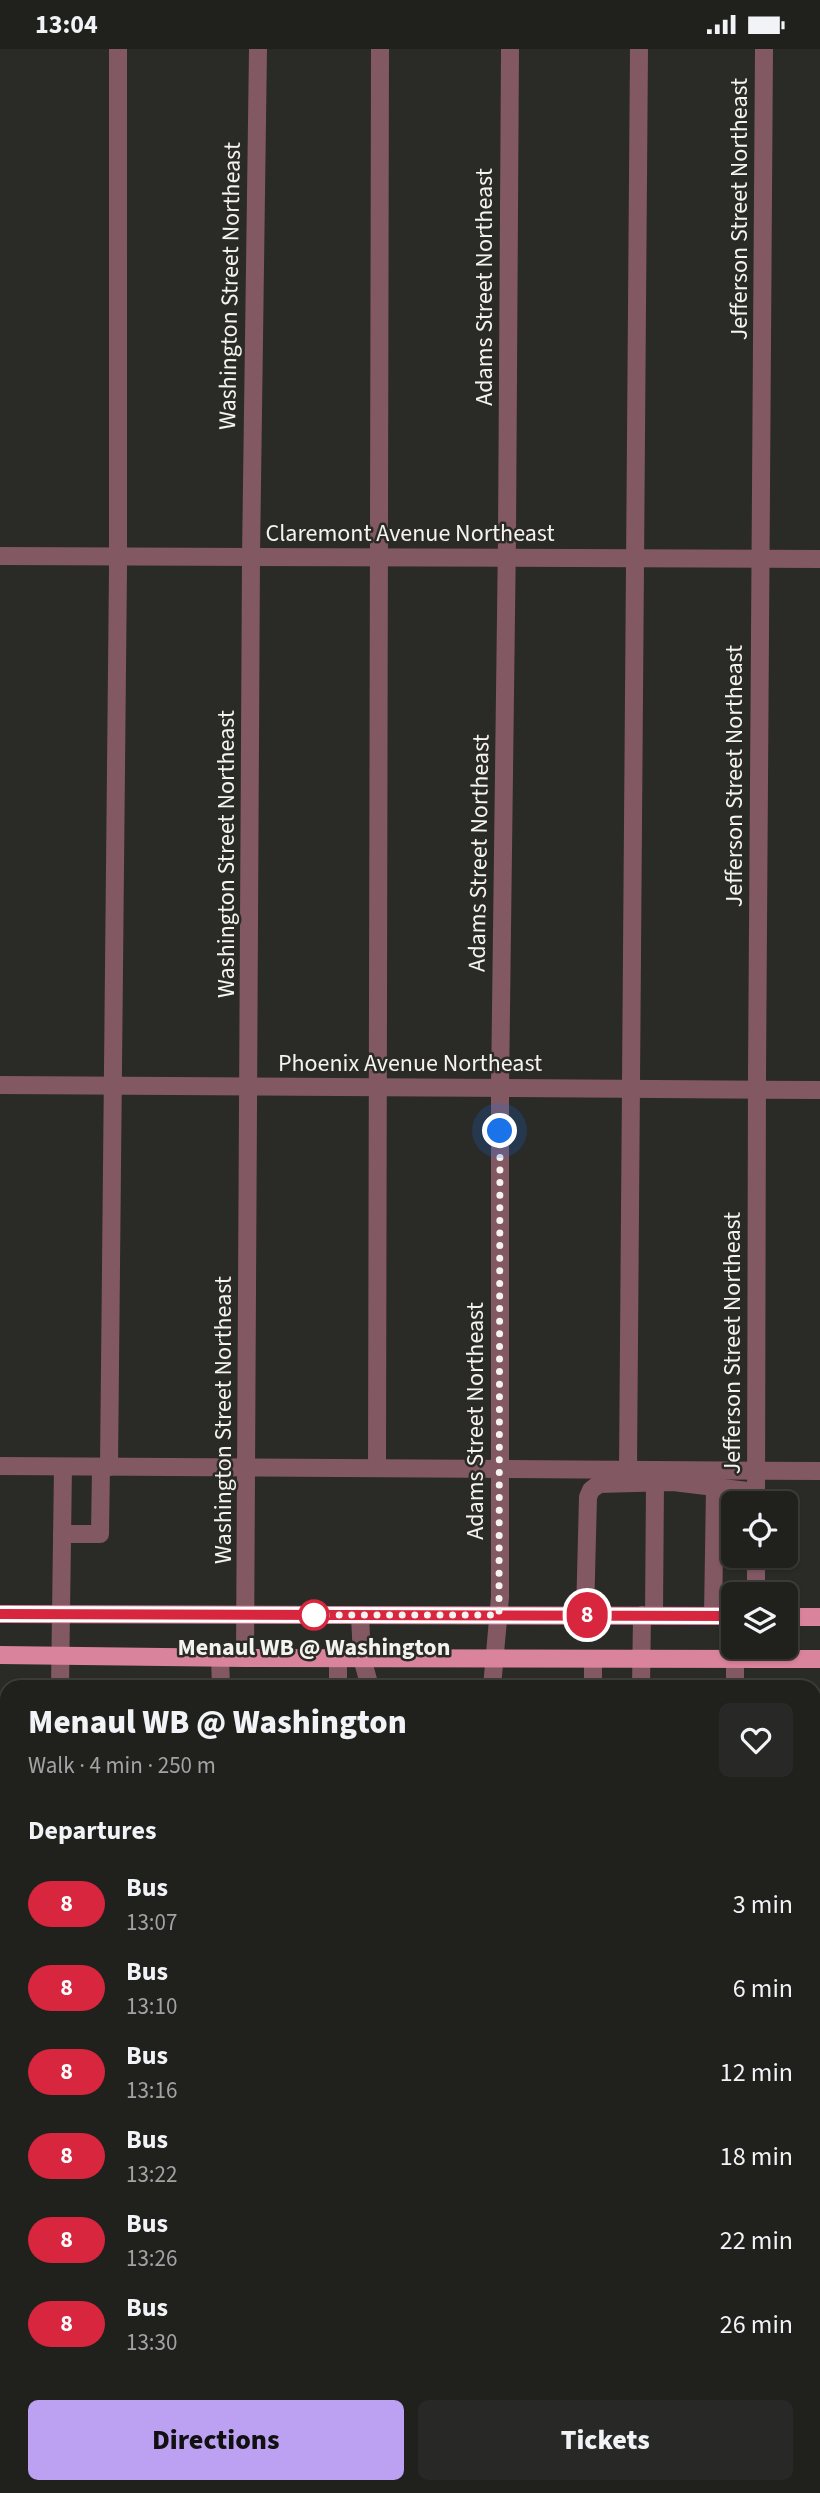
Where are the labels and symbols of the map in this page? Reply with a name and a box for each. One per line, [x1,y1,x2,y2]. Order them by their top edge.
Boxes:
street label: Jefferson Street Northeast [722,78,757,340]
street label: Washington Street Northeast [210,142,250,430]
street label: Adams Street Northeast [467,168,502,406]
street label: Claremont Avenue Northeast [265,516,555,551]
street label: Jefferson Street Northeast [717,645,752,907]
street label: Washington Street Northeast [209,710,244,998]
street label: Adams Street Northeast [459,734,499,972]
street label: Phoenix Avenue Northeast [278,1046,542,1081]
your location [482,1113,517,1148]
street label: Jefferson Street Northeast [715,1212,750,1474]
street label: Washington Street Northeast [206,1276,241,1564]
street label: Adams Street Northeast [458,1302,493,1540]
line badge: 8 [564,1592,610,1638]
marker: Menaul WB @ Washington [299,1600,329,1630]
place label: Menaul WB @ Washington [178,1630,450,1665]

